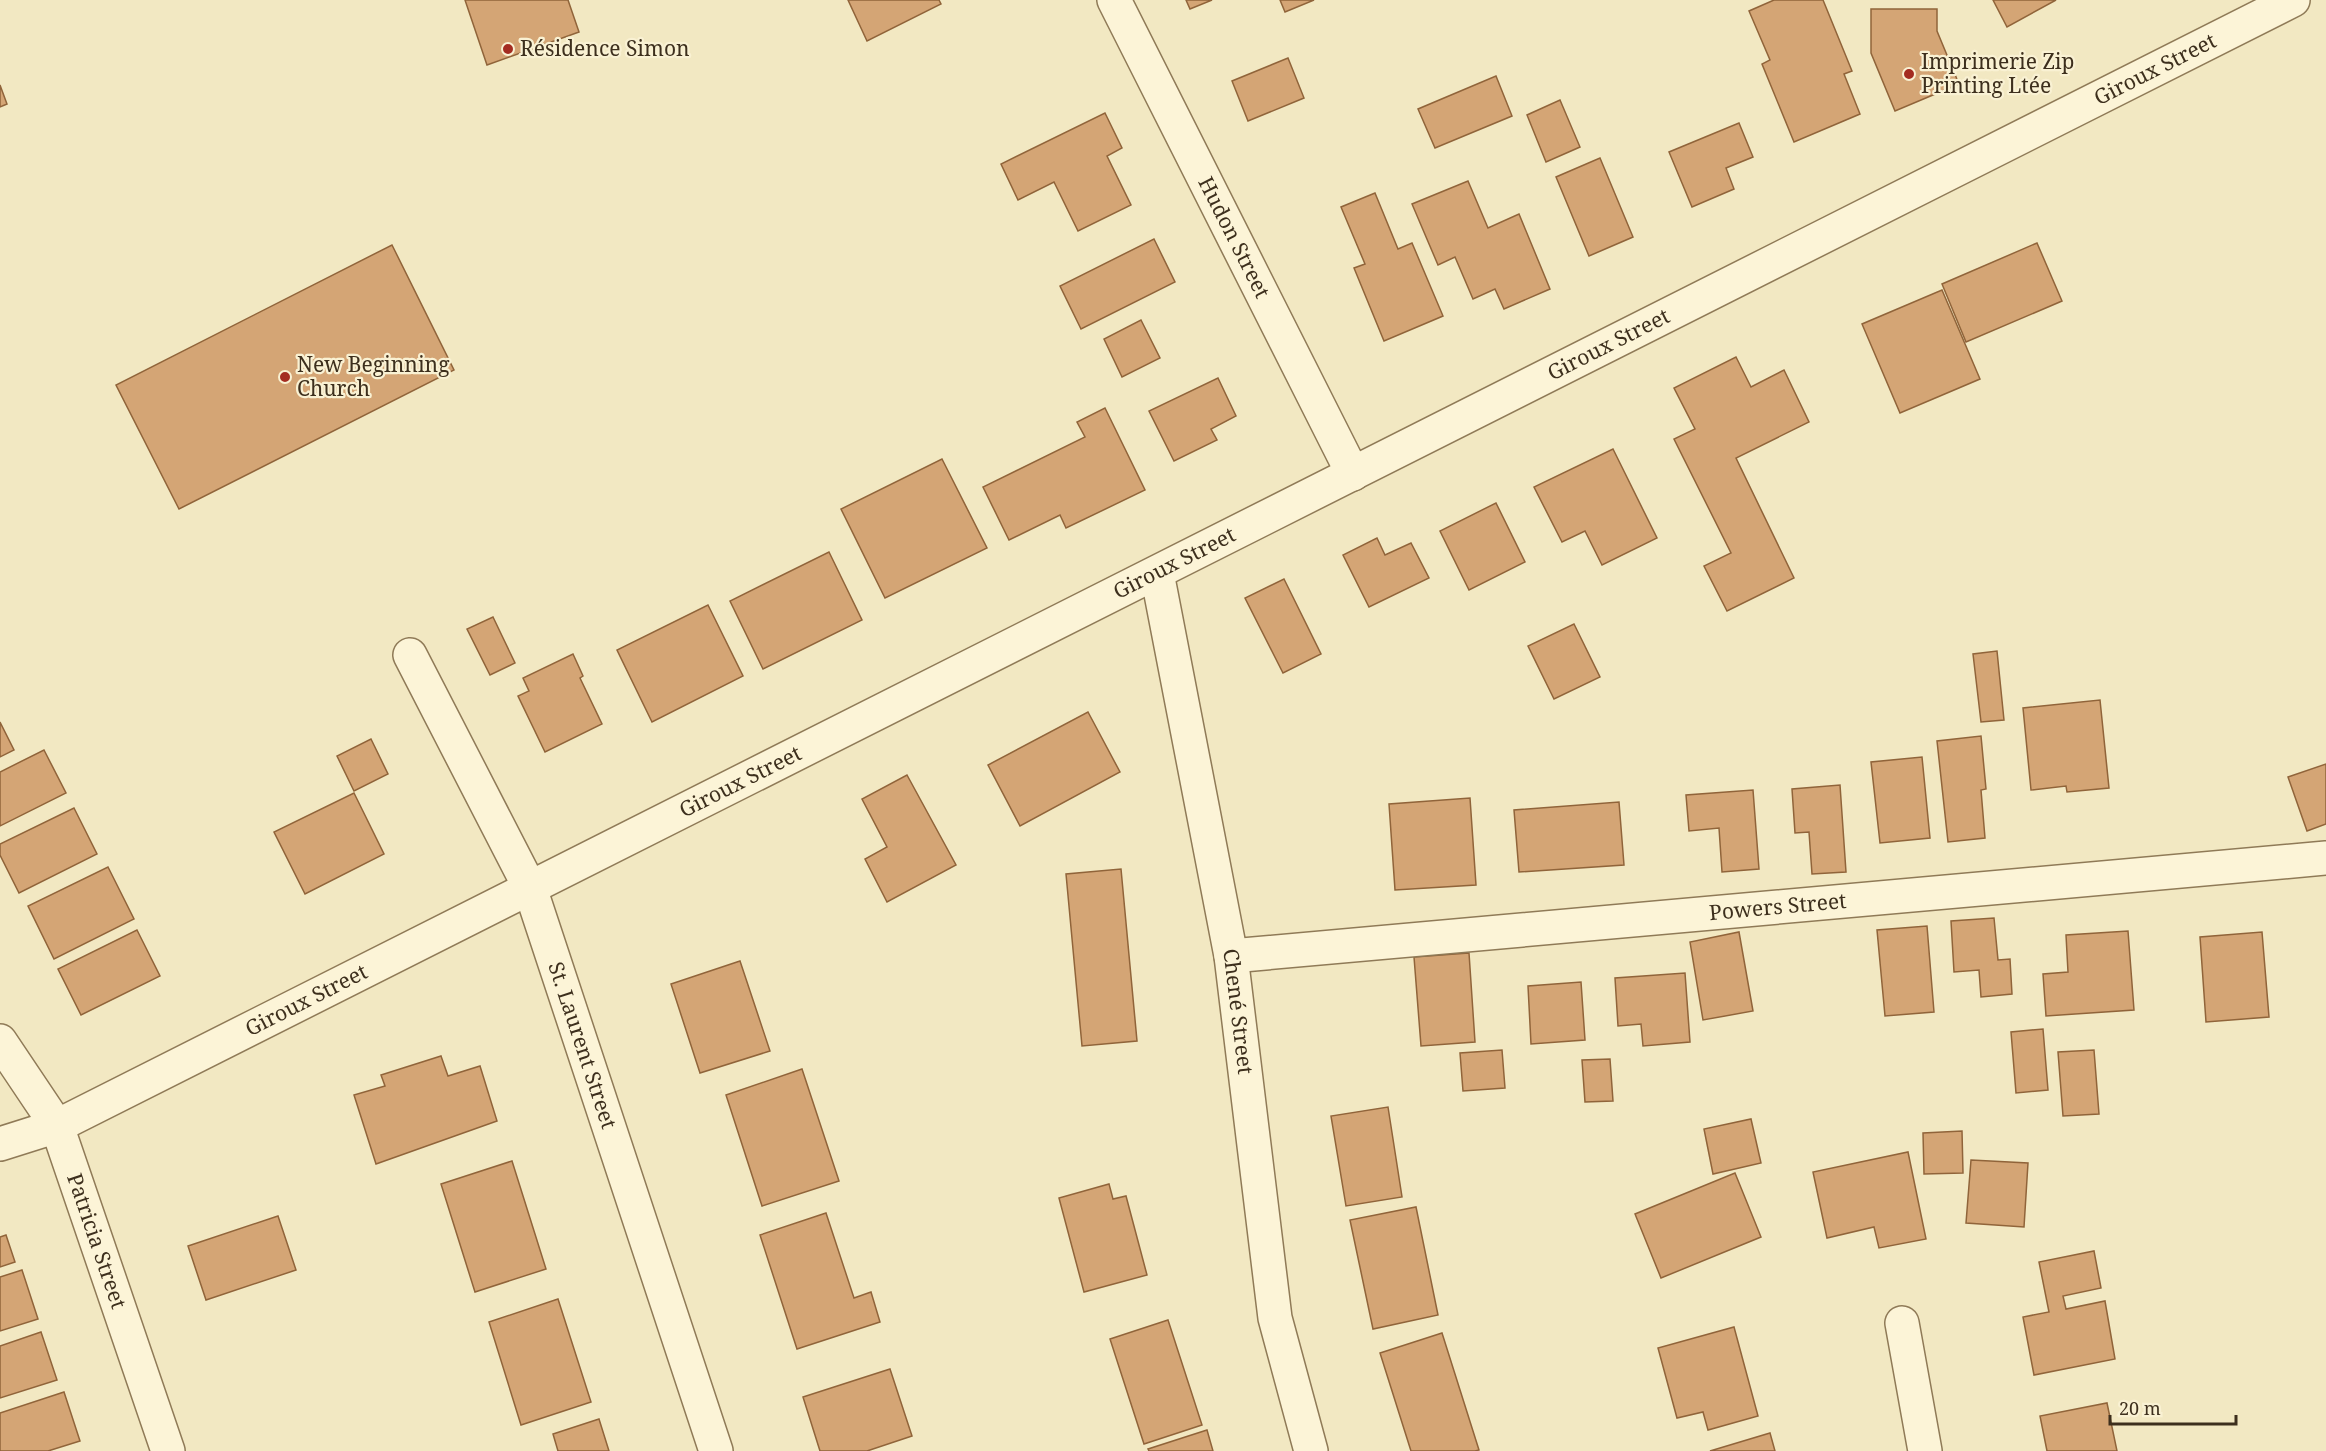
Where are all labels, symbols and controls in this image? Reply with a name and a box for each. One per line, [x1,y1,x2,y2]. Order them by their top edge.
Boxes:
street label: Giroux Street [2089,26,2221,111]
place label: Résidence Simon [520,34,690,62]
marker: Résidence Simon [501,42,515,56]
place label: Imprimerie Zip Printing Ltée [1921,47,2075,99]
marker: Imprimerie Zip Printing Ltée [1902,67,1916,81]
street label: Hudon Street [1192,172,1277,303]
street label: Giroux Street [1542,301,1674,386]
place label: New Beginning Church [297,350,450,402]
marker: New Beginning Church [278,370,292,384]
street label: Giroux Street [1108,520,1240,605]
street label: Giroux Street [674,738,806,823]
street label: Powers Street [1708,886,1848,926]
street label: Chené Street [1217,946,1260,1076]
street label: Giroux Street [240,957,372,1042]
street label: St. Laurent Street [542,958,624,1132]
street label: Patricia Street [61,1169,133,1312]
scale bar [2110,1388,2236,1426]
text: 20 m [2119,1396,2161,1420]

